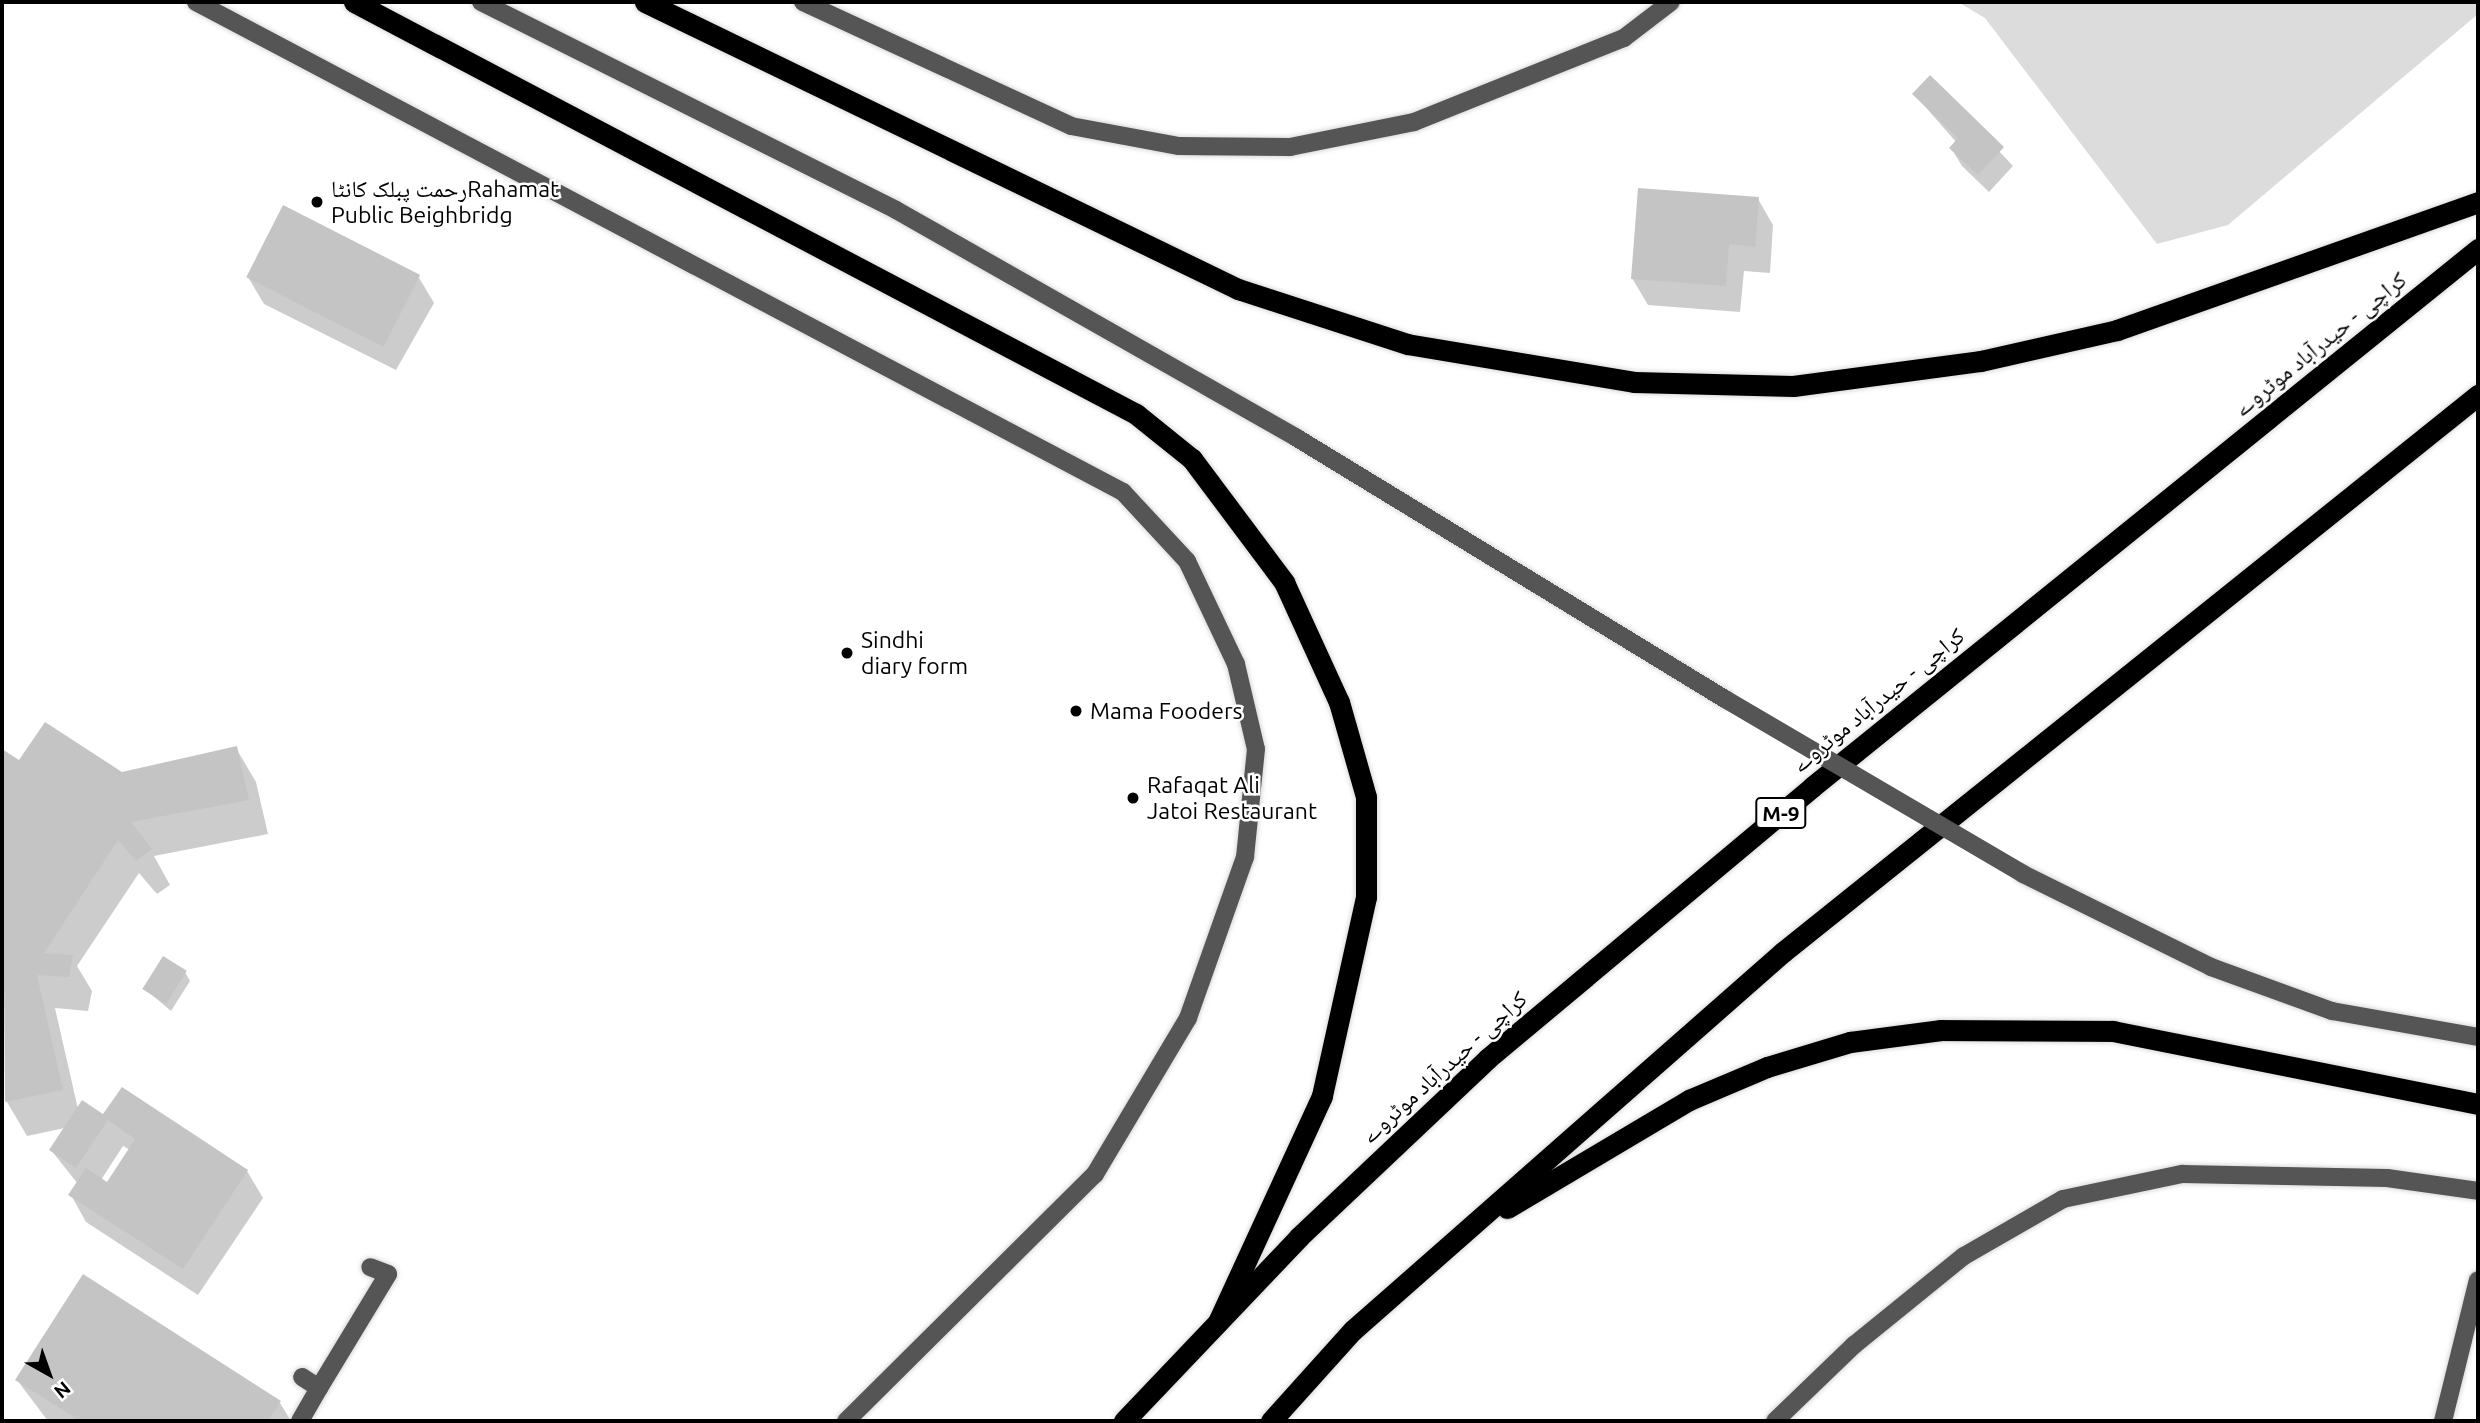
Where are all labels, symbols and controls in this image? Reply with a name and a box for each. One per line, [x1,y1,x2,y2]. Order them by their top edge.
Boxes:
place label: رحمت پبلک کانٹاRahamat Public Beighbridg [331,175,559,229]
marker: رحمت پبلک کانٹاRahamat Public Beighbridg [309,194,325,210]
street label: کراچی - حیدرآباد موٹروے [2228,266,2412,422]
street label: کراچی - حیدرآباد موٹروے [1786,622,1970,778]
place label: Sindhi diary form [861,626,968,680]
marker: Sindhi diary form [839,645,855,661]
place label: Mama Fooders [1090,697,1243,725]
marker: Mama Fooders [1068,703,1084,719]
place label: Rafaqat Ali Jatoi Restaurant [1147,771,1317,825]
marker: Rafaqat Ali Jatoi Restaurant [1125,790,1141,806]
road number: M-9 [1755,796,1807,830]
street label: کراچی - حیدرآباد موٹروے [1355,985,1533,1149]
north arrow [14,1339,84,1409]
text: N [50,1377,75,1403]

